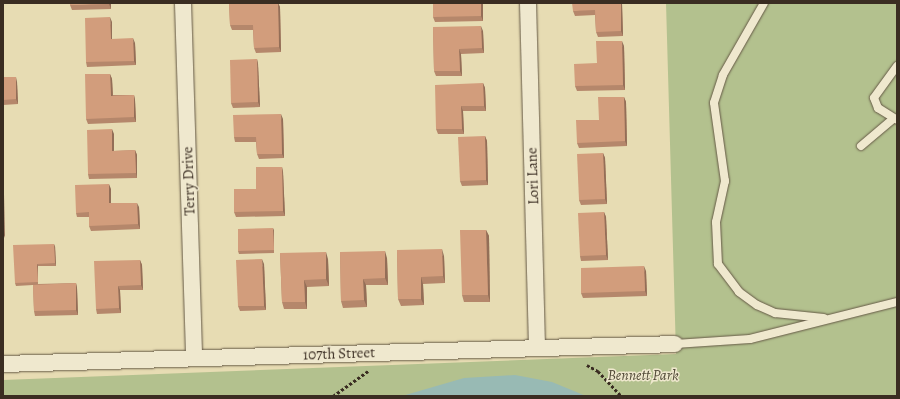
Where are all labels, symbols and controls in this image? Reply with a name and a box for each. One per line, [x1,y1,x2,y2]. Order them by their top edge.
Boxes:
street label: Terry Drive [179,146,199,216]
street label: Lori Lane [523,147,543,205]
street label: 107th Street [303,344,375,364]
park label: Bennett Park [607,367,679,385]

